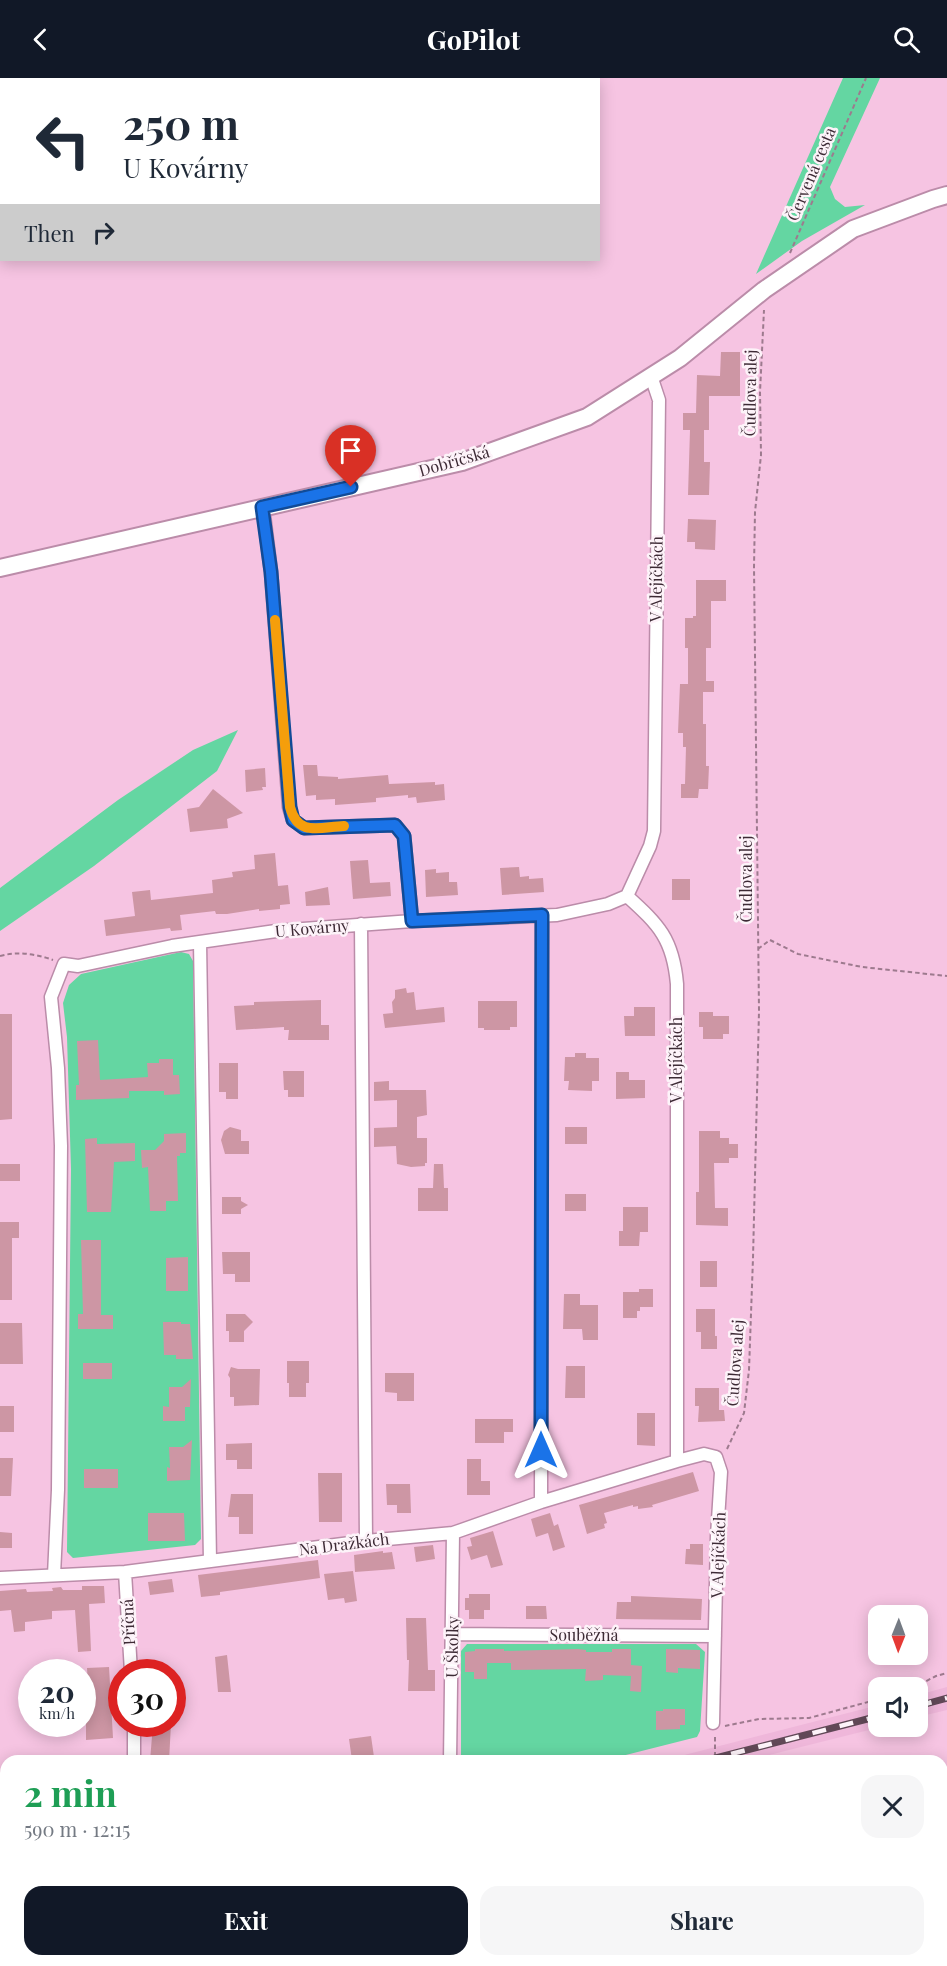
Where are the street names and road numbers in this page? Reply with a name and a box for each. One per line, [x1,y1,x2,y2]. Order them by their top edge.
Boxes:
street label: Červená cesta [781,124,840,224]
street label: Čudlova alej [738,349,761,437]
street label: Dobříčská [416,440,492,481]
street label: V Alejíčkách [644,535,667,623]
street label: Čudlova alej [735,836,756,922]
street label: U Kovárny [274,914,350,941]
street label: V Alejíčkách [665,1016,686,1104]
street label: Čudlova alej [721,1319,748,1407]
street label: V Alejíčkách [705,1511,730,1599]
street label: Na Dražkách [298,1527,391,1559]
street label: Příčná [116,1598,139,1646]
street label: U Školky [440,1616,463,1678]
street label: Souběžná [550,1624,618,1645]

